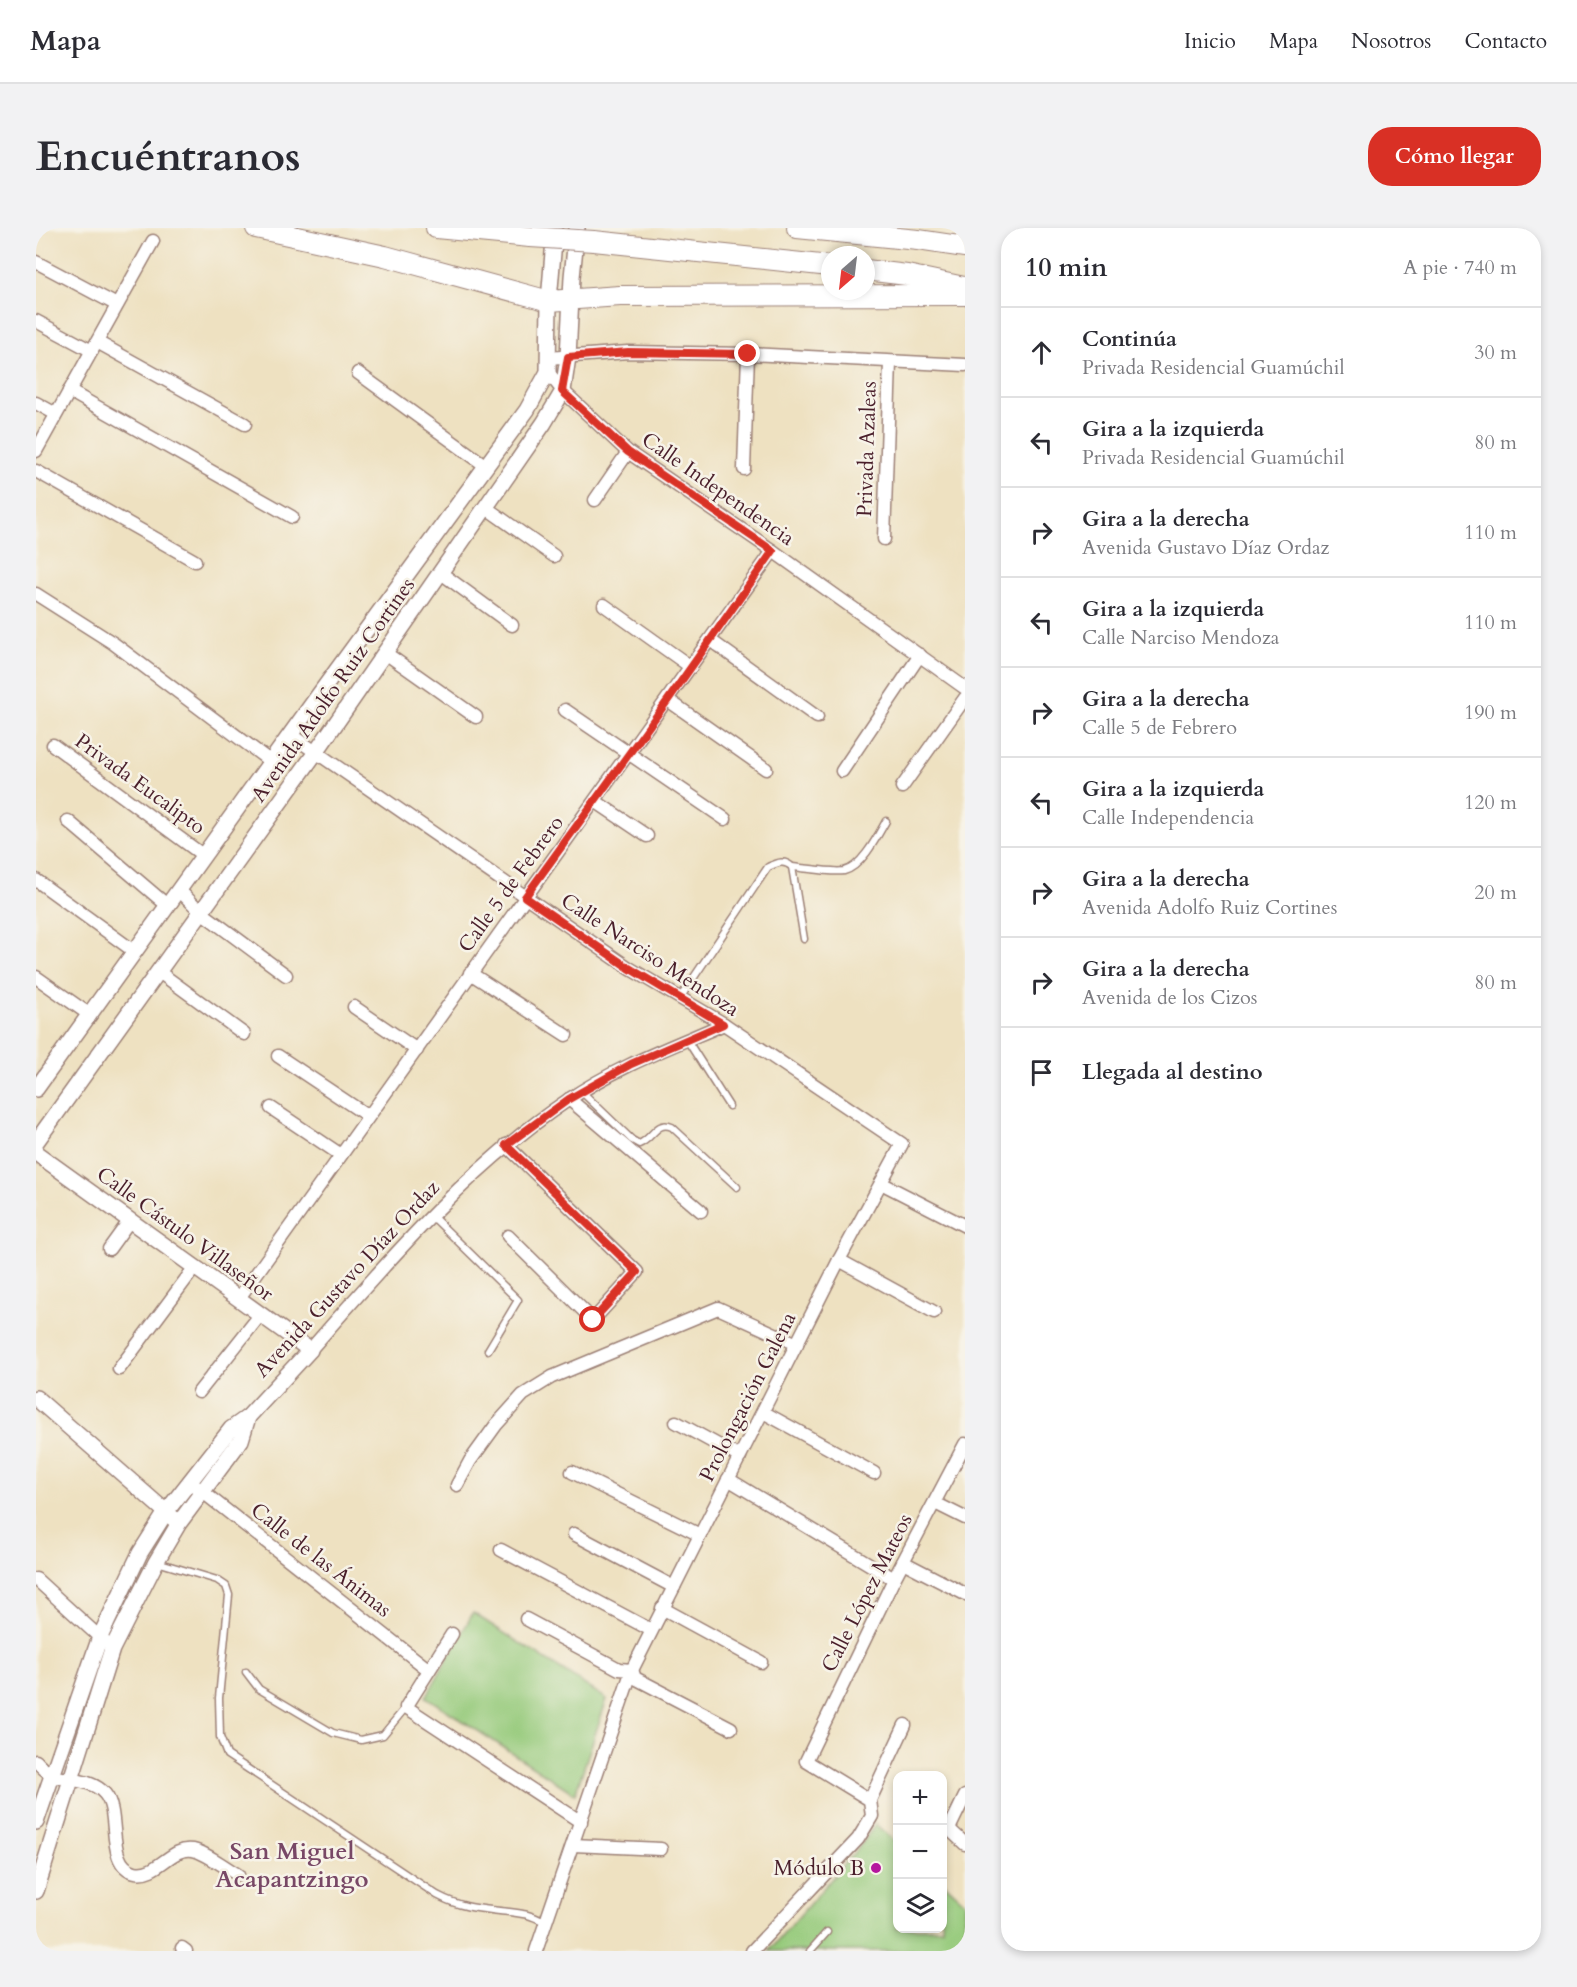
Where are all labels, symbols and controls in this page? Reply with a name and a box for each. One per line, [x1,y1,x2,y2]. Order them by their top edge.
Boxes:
text: Mapa [30,22,101,60]
text: Inicio [1184,27,1236,56]
text: Mapa [1269,27,1318,56]
text: Nosotros [1351,27,1431,56]
text: Contacto [1464,27,1547,56]
button: Cómo llegar [1368,127,1541,186]
text: Encuéntranos [36,128,301,185]
north arrow [821,246,875,300]
text: 10 min [1025,250,1108,285]
text: A pie · 740 m [1403,254,1517,281]
text: Continúa [1082,324,1177,354]
icon: ahead [1025,336,1058,369]
text: 30 m [1474,339,1517,366]
route end [734,340,760,366]
text: Privada Residencial Guamúchil [1082,354,1345,381]
street label: Privada Azaleas [850,381,884,517]
text: Gira a la izquierda [1082,414,1265,444]
street label: Calle Independencia [636,425,800,553]
icon: left [1025,426,1058,459]
text: 80 m [1474,429,1517,456]
text: Privada Residencial Guamúchil [1082,444,1345,471]
text: Gira a la derecha [1082,504,1250,534]
icon: right [1025,516,1058,549]
text: 110 m [1464,519,1517,546]
text: Avenida Gustavo Díaz Ordaz [1082,534,1329,561]
street label: Avenida Adolfo Ruiz Cortines [244,572,422,808]
text: Gira a la izquierda [1082,594,1265,624]
icon: left [1025,606,1058,639]
text: 110 m [1464,609,1517,636]
text: Calle Narciso Mendoza [1082,624,1280,651]
text: Gira a la derecha [1082,684,1250,714]
icon: right [1025,696,1058,729]
text: 190 m [1464,699,1517,726]
text: Calle 5 de Febrero [1082,714,1237,741]
street label: Privada Eucalipto [69,727,211,841]
text: Gira a la izquierda [1082,774,1265,804]
icon: left [1025,786,1058,819]
text: 120 m [1464,789,1517,816]
text: Calle Independencia [1082,804,1254,831]
street label: Calle 5 de Febrero [451,810,571,958]
text: Gira a la derecha [1082,864,1250,894]
icon: right [1025,876,1058,909]
text: 20 m [1474,879,1517,906]
street label: Calle Narciso Mendoza [555,886,745,1024]
text: Avenida Adolfo Ruiz Cortines [1082,894,1337,921]
text: Gira a la derecha [1082,954,1250,984]
icon: right [1025,966,1058,999]
text: 80 m [1474,969,1517,996]
text: Avenida de los Cizos [1082,984,1258,1011]
icon: arrive [1025,1056,1058,1089]
text: Llegada al destino [1082,1057,1263,1087]
street label: Calle Cástulo Villaseñor [91,1160,280,1308]
street label: Avenida Gustavo Díaz Ordaz [248,1174,447,1384]
route start [579,1306,605,1332]
street label: Prolongación Galena [693,1307,803,1487]
street label: Calle de las Ánimas [245,1496,397,1624]
street label: Calle López Mateos [815,1509,919,1677]
map controls [893,1771,947,1933]
button: + [893,1771,947,1825]
button: − [893,1825,947,1879]
district label: San Miguel Acapantzingo [215,1835,369,1896]
place label: Módulo B [774,1854,864,1883]
marker: Módulo B [869,1861,883,1875]
button: layers [893,1879,947,1933]

